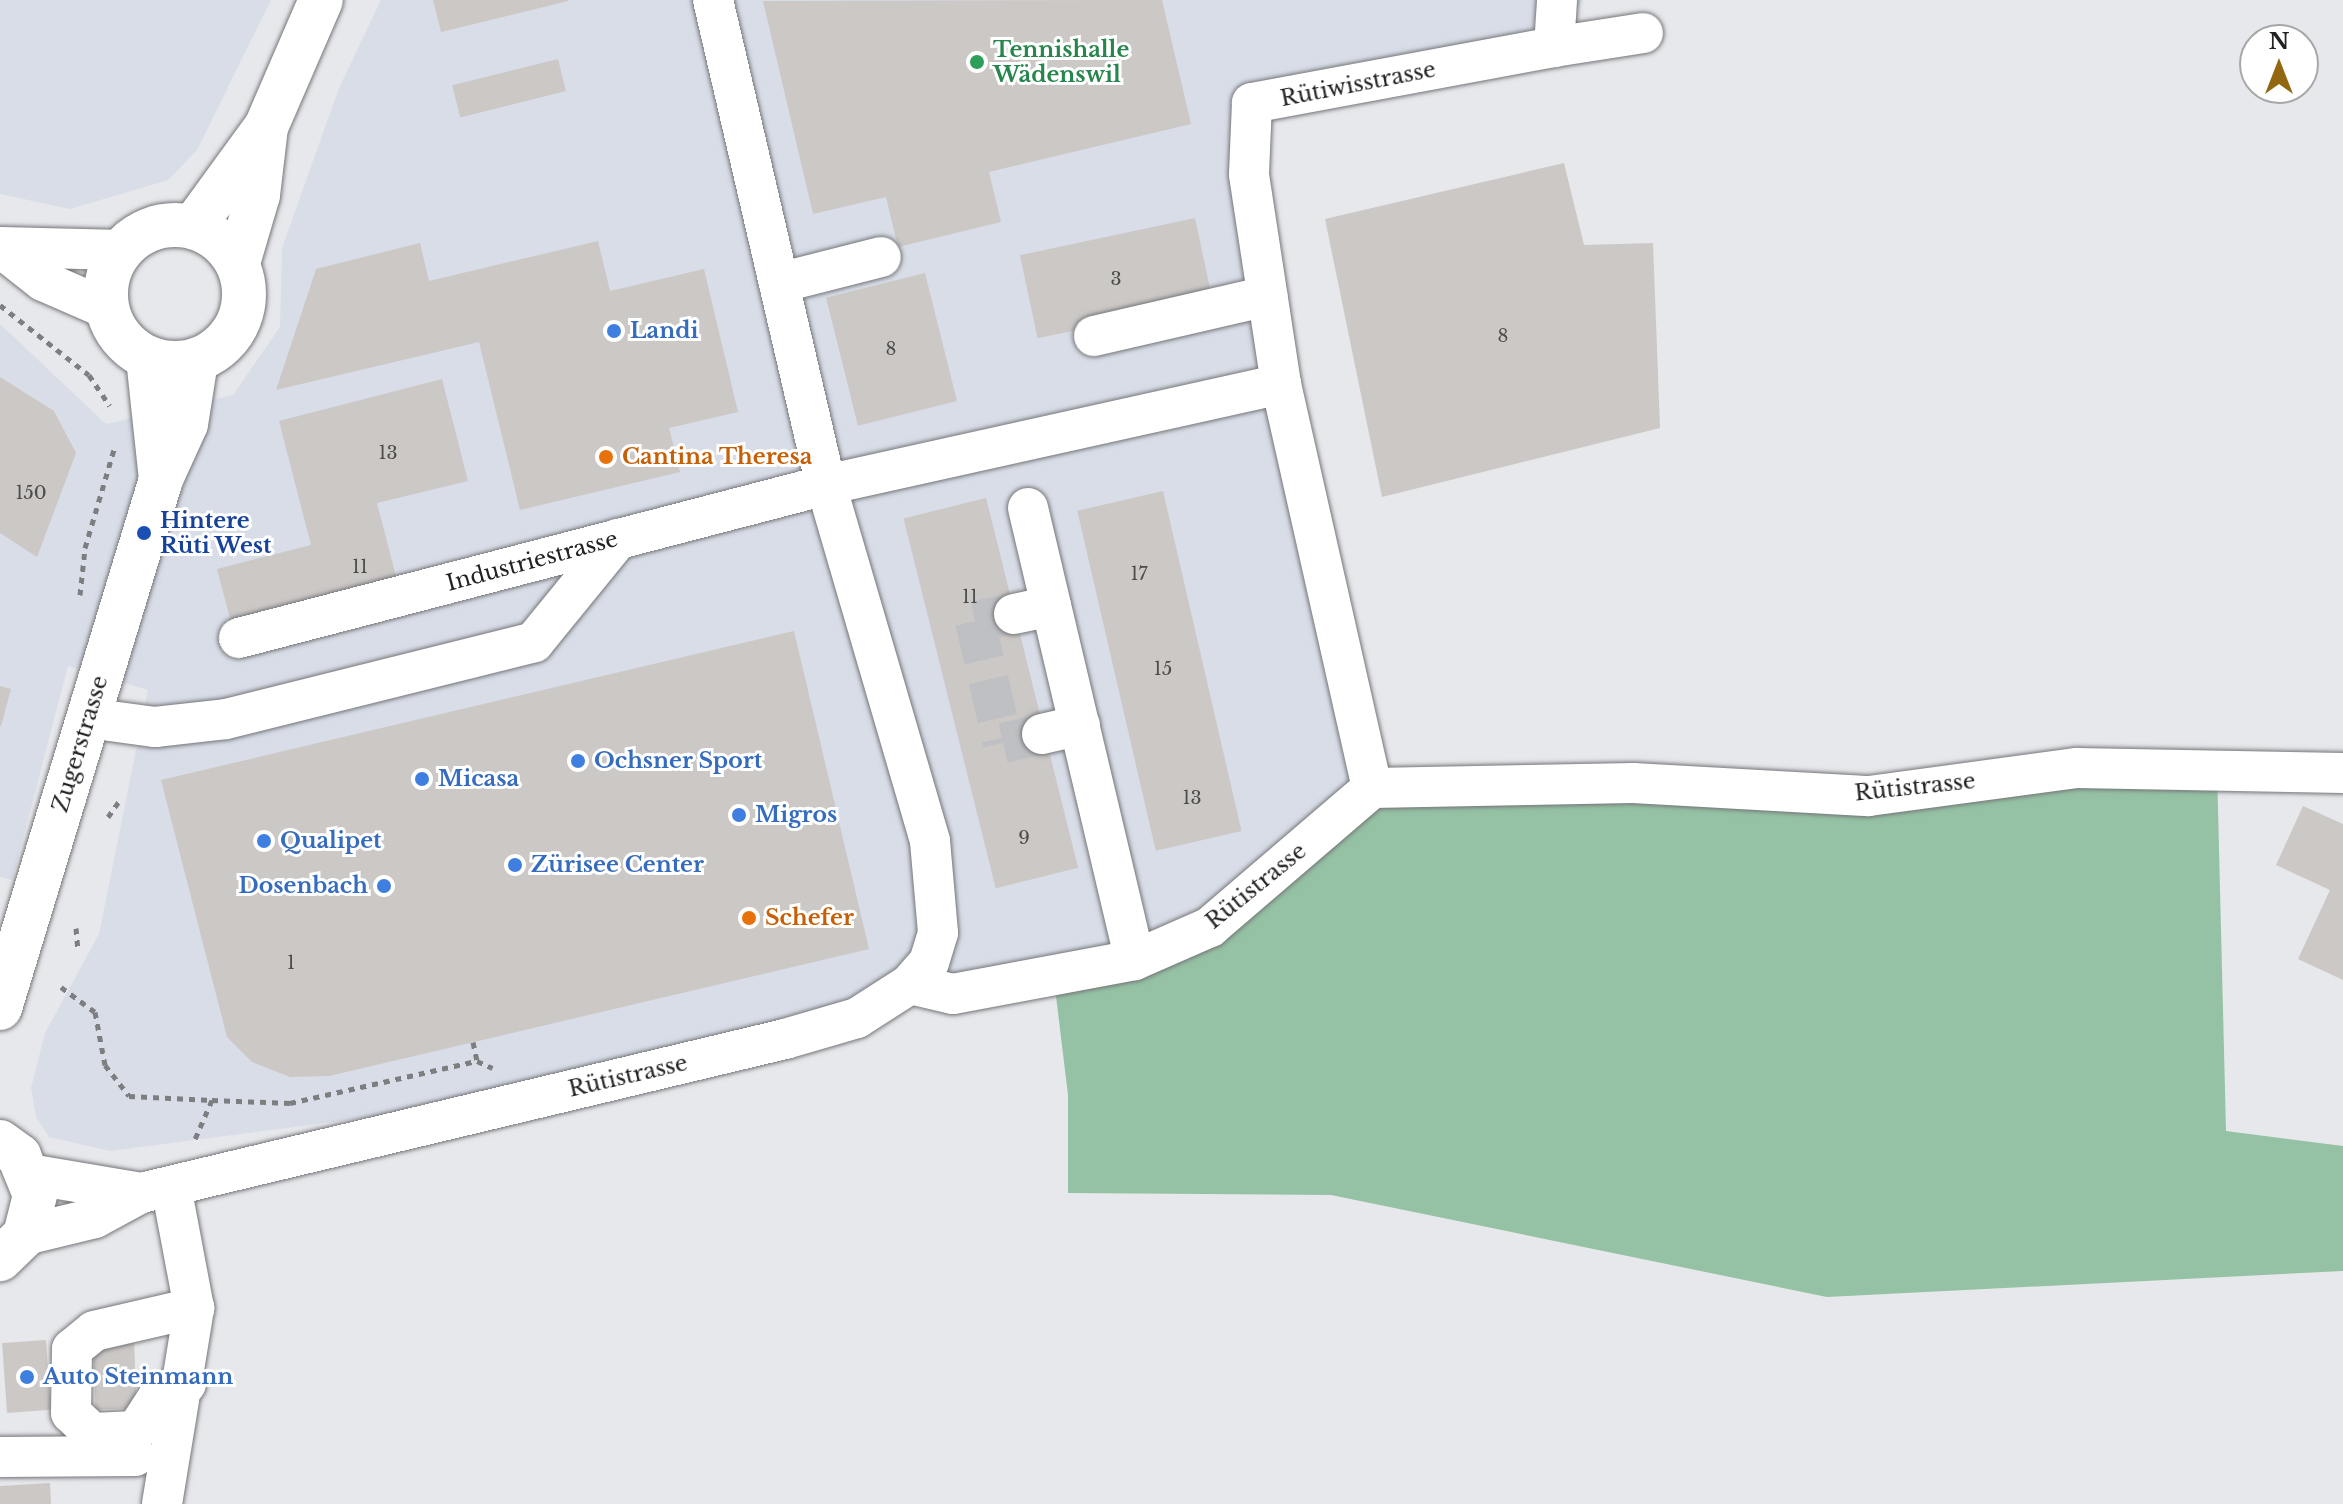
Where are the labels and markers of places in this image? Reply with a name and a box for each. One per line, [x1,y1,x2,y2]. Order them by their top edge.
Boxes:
place label: Tennishalle Wädenswil [993,36,1129,88]
marker: Tennishalle Wädenswil [968,53,986,71]
place label: Landi [630,318,698,344]
marker: Landi [605,322,623,340]
place label: Cantina Theresa [622,444,813,470]
marker: Cantina Theresa [597,448,615,466]
place label: Hintere Rüti West [160,507,272,558]
marker: Hintere Rüti West [135,524,153,542]
place label: Ochsner Sport [594,748,762,774]
marker: Ochsner Sport [569,752,587,770]
place label: Micasa [438,766,519,792]
marker: Micasa [413,770,431,788]
place label: Migros [755,802,837,828]
marker: Migros [730,806,748,824]
place label: Qualipet [280,828,381,854]
marker: Qualipet [255,832,273,850]
place label: Zürisee Center [531,852,704,878]
marker: Zürisee Center [506,856,524,874]
place label: Dosenbach [239,873,368,899]
marker: Dosenbach [375,877,393,895]
place label: Schefer [765,905,854,931]
marker: Schefer [740,909,758,927]
place label: Auto Steinmann [43,1364,233,1390]
marker: Auto Steinmann [18,1368,36,1386]

